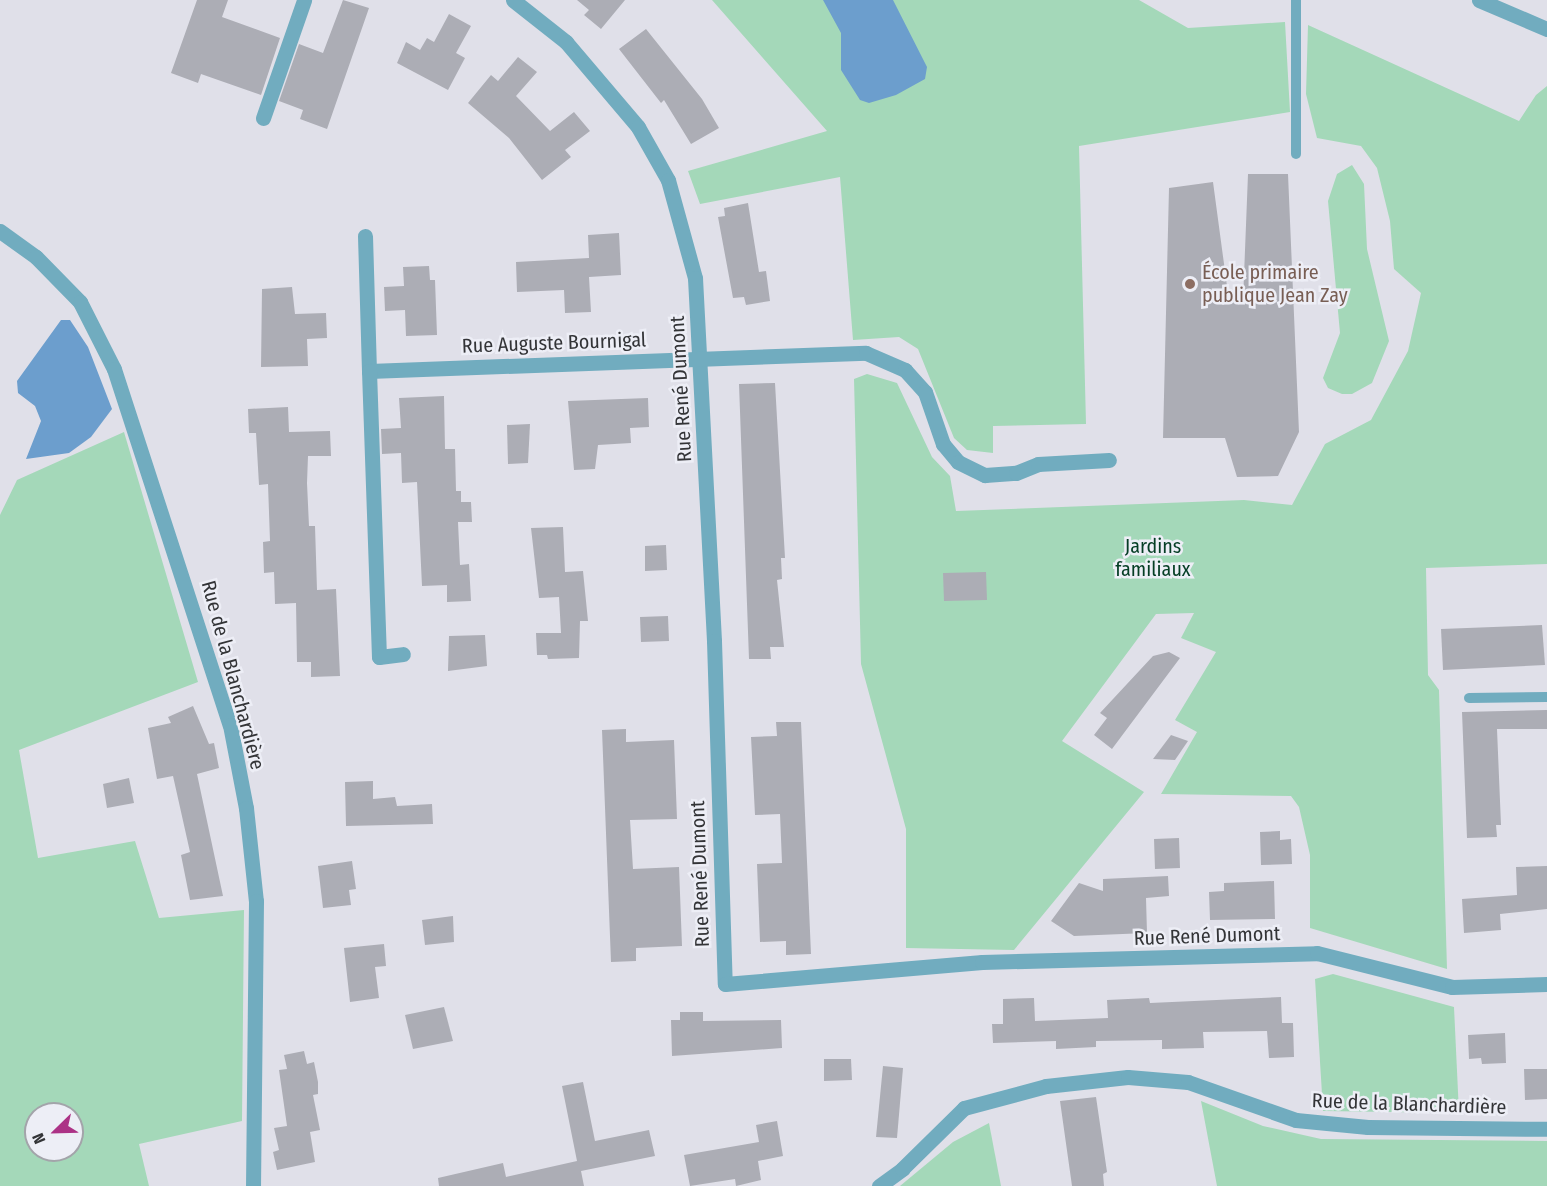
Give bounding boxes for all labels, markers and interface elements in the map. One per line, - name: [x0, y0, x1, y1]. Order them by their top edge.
- place label: École primaire publique Jean Zay: [1202, 260, 1348, 307]
- marker: École primaire publique Jean Zay: [1183, 277, 1197, 291]
- street label: Rue René Dumont: [665, 315, 697, 463]
- street label: Rue Auguste Bournigal: [461, 328, 647, 358]
- park label: Jardins familiaux: [1115, 535, 1191, 582]
- street label: Rue de la Blanchardière: [196, 578, 270, 772]
- street label: Rue René Dumont: [685, 800, 715, 948]
- street label: Rue René Dumont: [1133, 921, 1281, 951]
- street label: Rue de la Blanchardière: [1311, 1089, 1507, 1119]
- north arrow: [24, 1102, 84, 1162]
- text: N: [28, 1130, 49, 1147]

